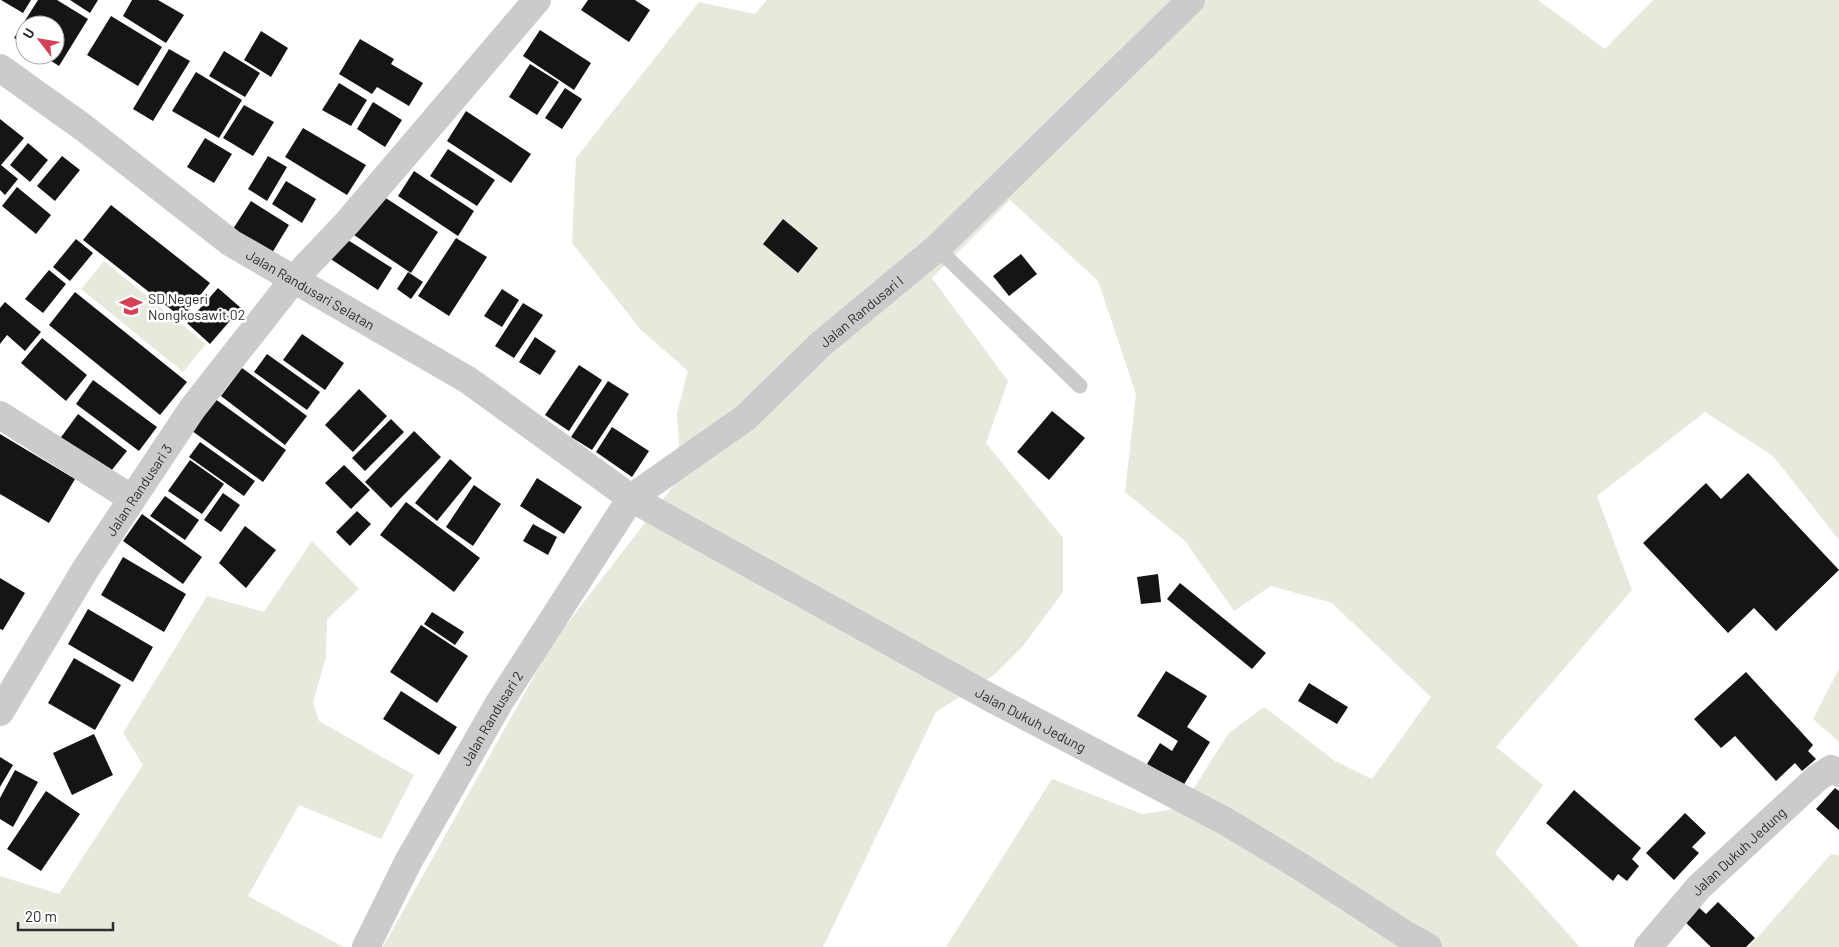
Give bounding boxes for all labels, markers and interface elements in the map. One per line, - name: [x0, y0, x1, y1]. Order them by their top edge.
- north arrow: [15, 15, 65, 65]
- text: U: [19, 25, 38, 41]
- street label: Jalan Randusari Selatan: [244, 245, 378, 333]
- street label: Jalan Randusari I: [816, 271, 906, 350]
- place label: SD Negeri Nongkosawit 02: [148, 290, 245, 323]
- school or university icon: SD Negeri Nongkosawit 02: [118, 293, 144, 319]
- street label: Jalan Randusari 3: [102, 440, 175, 539]
- street label: Jalan Randusari 2: [457, 668, 526, 769]
- street label: Jalan Dukuh Jedung: [973, 683, 1089, 755]
- street label: Jalan Dukuh Jedung: [1687, 803, 1789, 899]
- scale bar: [18, 900, 112, 932]
- text: 20 m: [25, 907, 57, 925]

